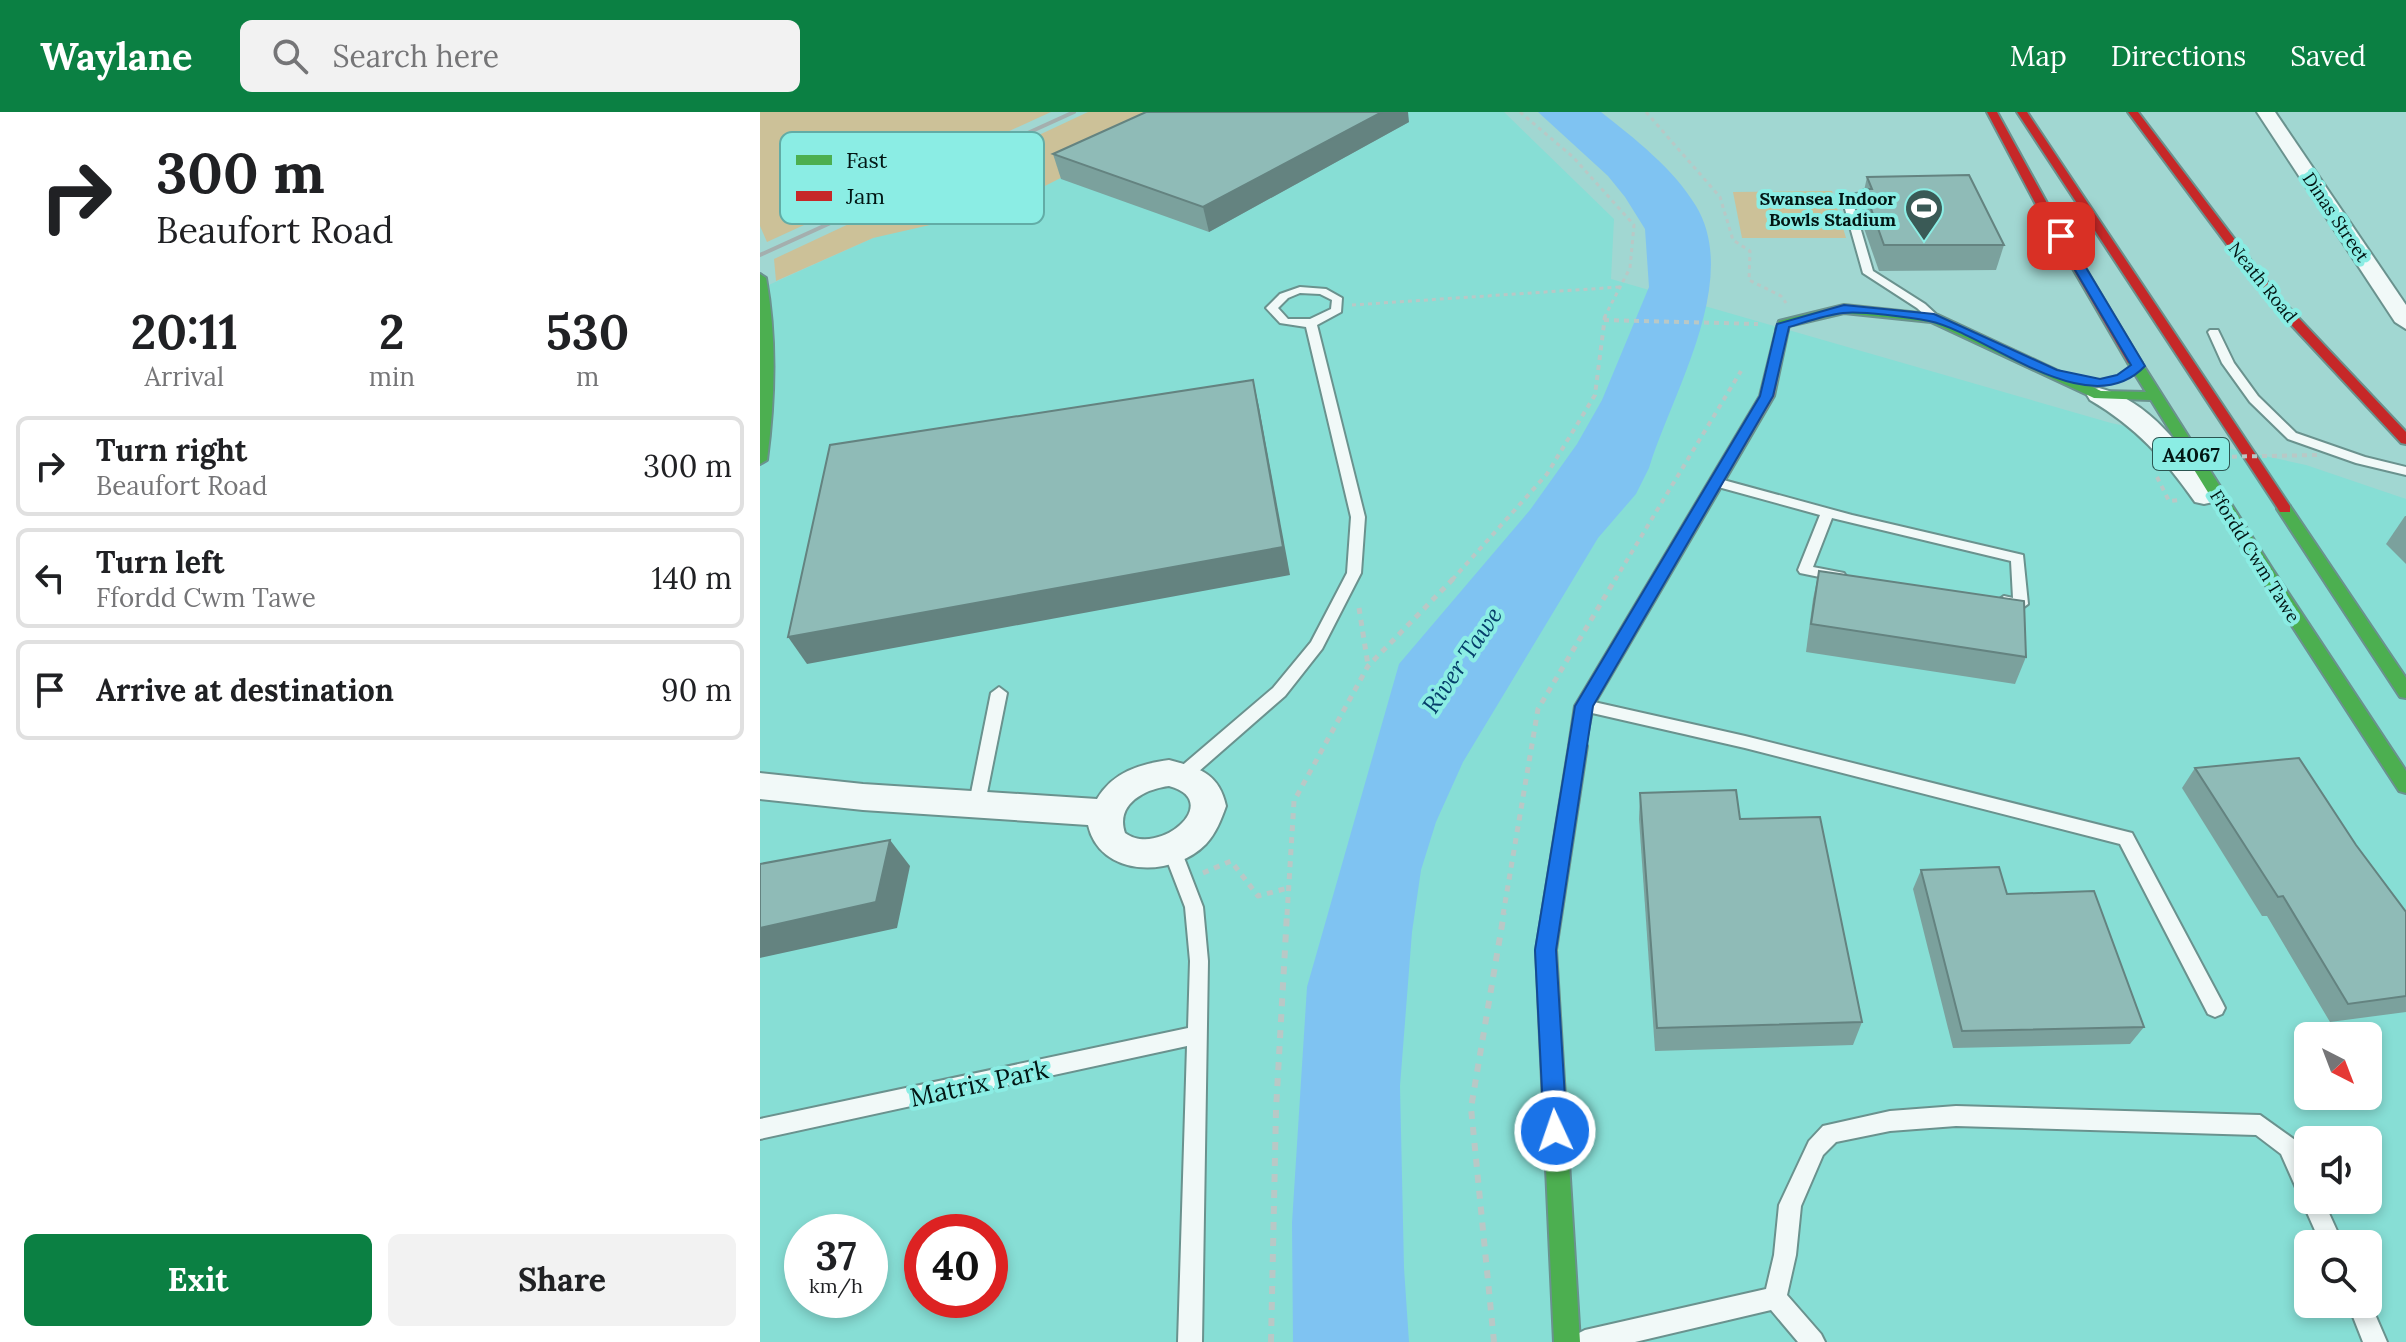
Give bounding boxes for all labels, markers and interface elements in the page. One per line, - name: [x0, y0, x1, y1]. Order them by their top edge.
- search box: [240, 20, 800, 92]
- text: Waylane: [40, 32, 192, 80]
- icon: search: [268, 34, 312, 78]
- text: Search here: [332, 37, 499, 75]
- text: Map: [2010, 38, 2067, 74]
- text: Directions: [2111, 38, 2246, 74]
- text: Saved: [2290, 38, 2366, 74]
- legend: [780, 132, 1044, 224]
- text: 300 m: [156, 137, 325, 208]
- icon: right: [24, 144, 128, 248]
- text: Fast: [846, 146, 888, 174]
- street label: Dinas Street: [2298, 168, 2374, 266]
- text: Jam: [845, 182, 885, 210]
- place label: Swansea Indoor Bowls Stadium: [1759, 187, 1896, 231]
- sports icon: Swansea Indoor Bowls Stadium: [1903, 187, 1945, 242]
- pin: [2027, 202, 2095, 270]
- text: Beaufort Road: [156, 207, 394, 253]
- icon: arrive: [2039, 214, 2083, 258]
- street label: Neath Road: [2224, 237, 2302, 327]
- text: 20:11: [131, 301, 238, 362]
- text: 2: [379, 301, 405, 362]
- text: 530: [546, 301, 629, 362]
- text: Arrival: [145, 360, 224, 393]
- text: min: [369, 360, 415, 393]
- text: m: [576, 360, 599, 393]
- text: Turn right: [96, 431, 247, 469]
- road number: A4067: [2153, 438, 2229, 470]
- icon: right: [28, 444, 72, 488]
- text: 300 m: [643, 447, 732, 485]
- text: Beaufort Road: [96, 469, 268, 502]
- street label: Ffordd Cwm Tawe: [2205, 485, 2305, 627]
- text: Turn left: [96, 543, 224, 581]
- icon: left: [28, 556, 72, 600]
- text: 140 m: [651, 559, 732, 597]
- text: Ffordd Cwm Tawe: [96, 581, 316, 614]
- water label: River Tawe: [1415, 601, 1509, 719]
- icon: arrive: [28, 668, 72, 712]
- text: Arrive at destination: [96, 671, 394, 709]
- text: 90 m: [661, 671, 732, 709]
- north arrow: [2294, 1022, 2382, 1110]
- map controls: [2294, 1022, 2382, 1318]
- street label: Matrix Park: [907, 1052, 1051, 1114]
- position arrow: [1513, 1089, 1597, 1173]
- button: sound: [2294, 1126, 2382, 1214]
- speed limit sign: 40: [904, 1214, 1008, 1318]
- text: 37: [815, 1230, 857, 1281]
- button: search: [2294, 1230, 2382, 1318]
- button: Exit: [24, 1234, 372, 1326]
- button: Share: [388, 1234, 736, 1326]
- text: km/h: [809, 1273, 863, 1298]

